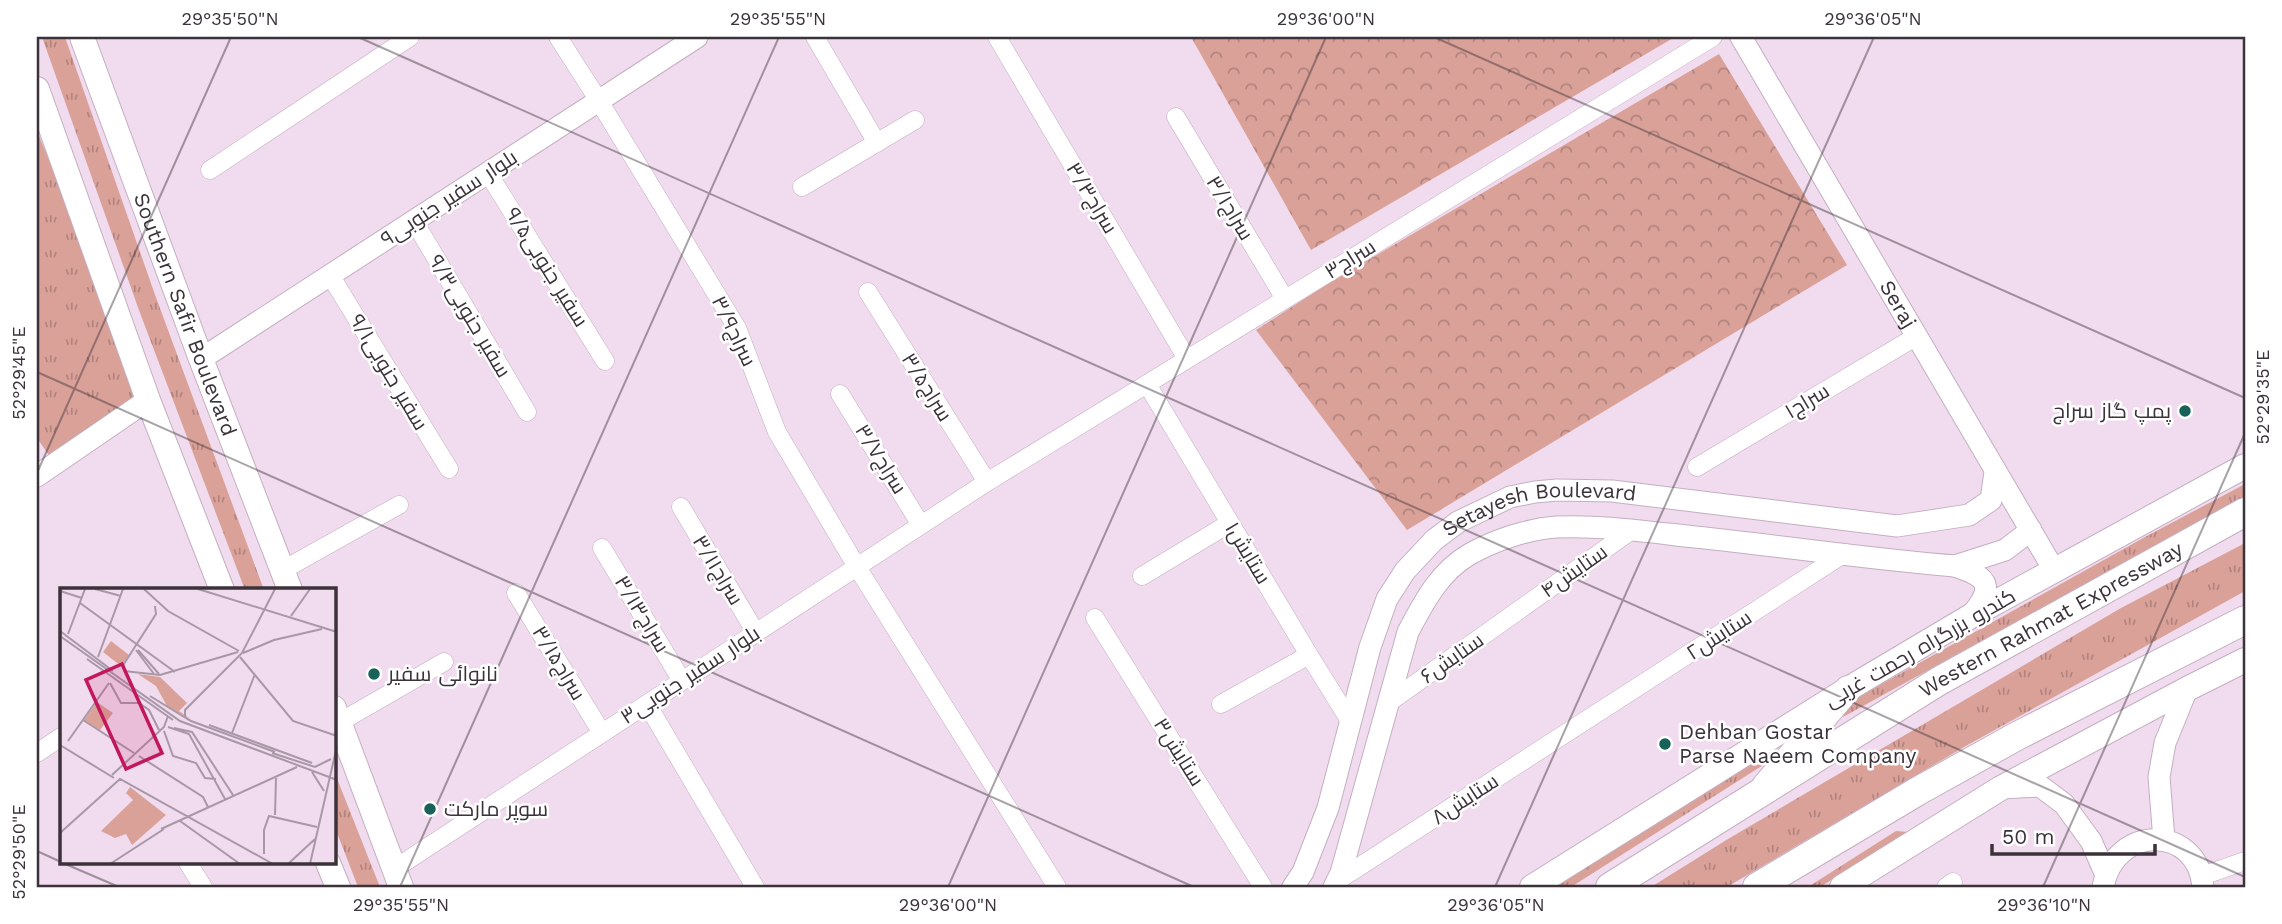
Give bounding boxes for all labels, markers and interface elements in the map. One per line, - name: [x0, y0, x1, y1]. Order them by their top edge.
- text: 29°35'50"N: [181, 8, 279, 29]
- text: 29°35'55"N: [730, 8, 826, 29]
- text: 29°36'00"N: [1277, 8, 1375, 29]
- text: 29°36'05"N: [1824, 8, 1922, 29]
- street label: بلوار سفیر جنوبی۹: [376, 144, 522, 252]
- street label: سراج۳/۳: [1060, 158, 1123, 239]
- street label: سراج۳/۱: [1200, 171, 1259, 246]
- street label: Southern Safir Boulevard: [129, 189, 242, 439]
- street label: سفیر جنوبی۹/۵: [500, 202, 594, 332]
- street label: سراج۳: [1320, 233, 1381, 286]
- street label: سفیر جنوبی۹/۳: [423, 250, 517, 382]
- street label: Seraj: [1875, 276, 1922, 333]
- street label: سراج۳/۹: [705, 291, 762, 371]
- street label: سفیر جنوبی۹/۱: [344, 309, 434, 435]
- text: 52°29'45"E: [8, 326, 29, 420]
- street label: سراج۳/۵: [895, 348, 958, 427]
- text: 52°29'35"E: [2252, 350, 2273, 444]
- street label: سراج۱: [1780, 378, 1835, 425]
- place label: پمپ گاز سراج: [2053, 398, 2171, 425]
- marker: پمپ گاز سراج: [2177, 403, 2193, 419]
- street label: سراج۳/۷: [849, 419, 913, 499]
- street label: Setayesh Boulevard: [1437, 477, 1638, 541]
- street label: ستایش۱: [1219, 517, 1277, 589]
- street label: سراج۳/۱۱: [686, 530, 749, 610]
- street label: Western Rahmat Expressway: [1914, 536, 2187, 702]
- street label: ستایش۴: [1536, 539, 1612, 603]
- street label: سراج۳/۱۳: [608, 571, 675, 658]
- street label: کندرو بزرگراه رحمت غربی: [1820, 583, 2020, 713]
- inset map: [60, 588, 336, 864]
- street label: ستایش۲: [1681, 604, 1757, 666]
- street label: بلوار سفیر جنوبی۳: [615, 620, 765, 730]
- street label: سراج۳/۱۵: [526, 621, 591, 706]
- street label: ستایش۶: [1415, 627, 1489, 689]
- place label: نانوائی سفیر: [387, 661, 498, 687]
- marker: نانوائی سفیر: [366, 666, 382, 682]
- street label: ستایش۳: [1148, 713, 1210, 791]
- place label: Dehban Gostar Parse Naeem Company: [1679, 719, 1917, 768]
- marker: Dehban Gostar Parse Naeem Company: [1657, 736, 1673, 752]
- street label: ستایش۸: [1427, 768, 1503, 830]
- place label: سوپر مارکت: [444, 796, 548, 823]
- marker: سوپر مارکت: [422, 801, 438, 817]
- text: 52°29'50"E: [8, 804, 29, 900]
- scale bar: [1992, 812, 2154, 856]
- text: 50 m: [2002, 824, 2054, 849]
- text: 29°35'55"N: [353, 894, 449, 915]
- text: 29°36'00"N: [899, 894, 997, 915]
- text: 29°36'05"N: [1447, 894, 1545, 915]
- text: 29°36'10"N: [1997, 894, 2091, 915]

